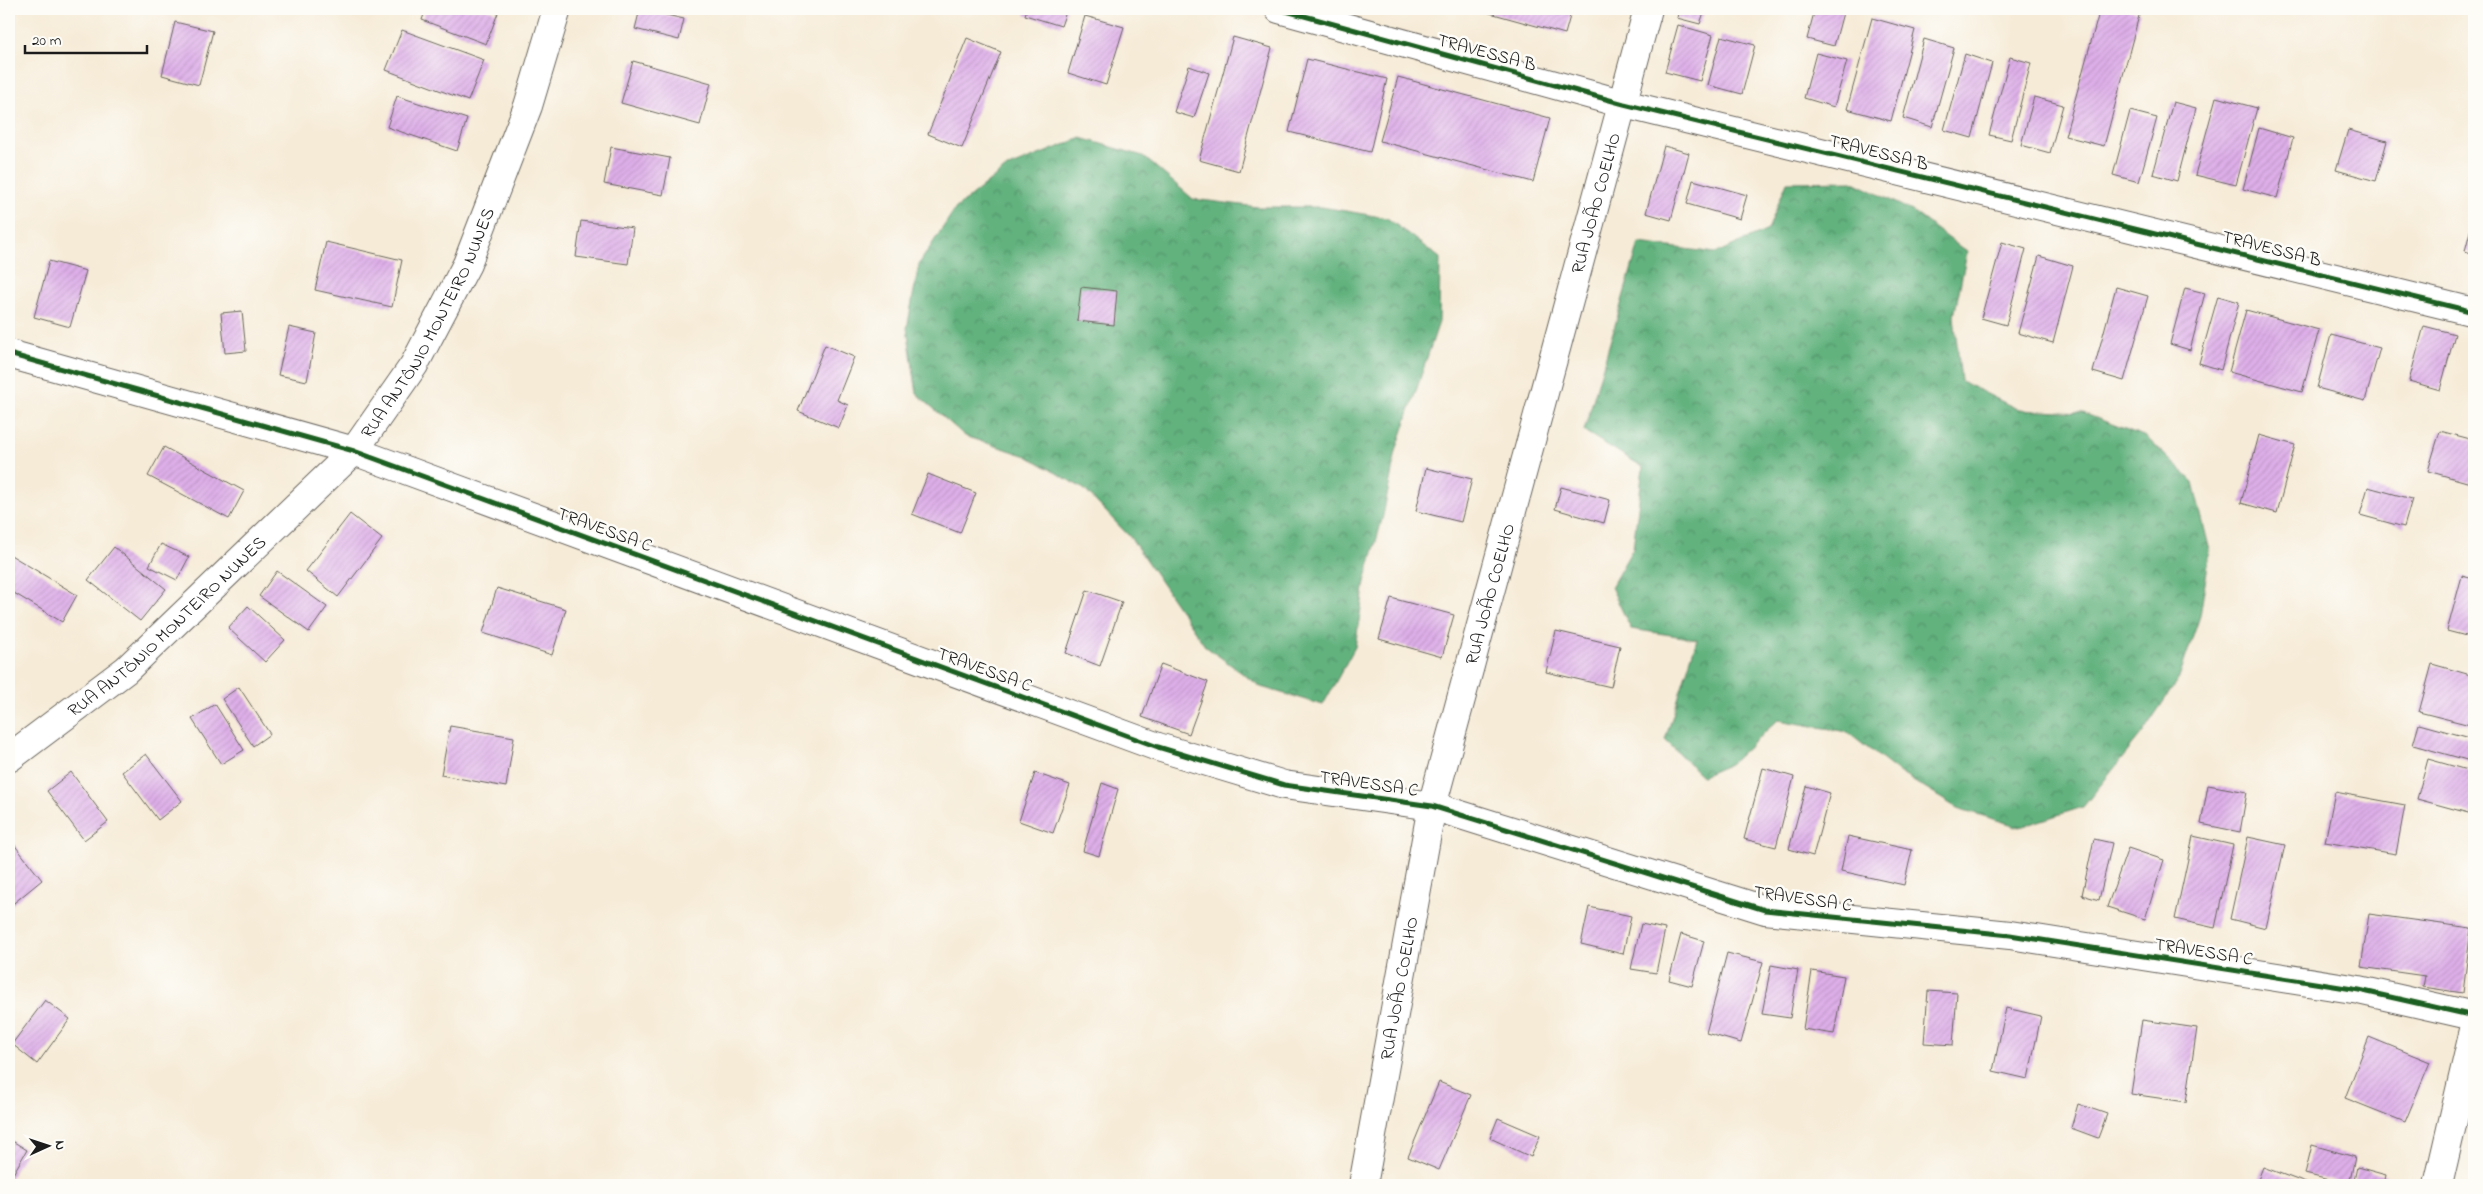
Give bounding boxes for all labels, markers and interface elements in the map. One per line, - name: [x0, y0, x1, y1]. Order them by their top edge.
- scale bar: [25, 22, 148, 54]
- street label: TRAVESSA B: [1434, 28, 1539, 80]
- text: 20 m: [32, 30, 62, 52]
- street label: TRAVESSA B: [1826, 129, 1931, 179]
- street label: RUA JOÃO COELHO: [1566, 130, 1629, 277]
- street label: RUA ANTÔNIO MONTEIRO NUNES: [356, 204, 502, 445]
- street label: TRAVESSA B: [2219, 225, 2324, 275]
- street label: TRAVESSA C: [553, 502, 656, 560]
- street label: RUA JOÃO COELHO: [1460, 521, 1523, 668]
- street label: RUA ANTÔNIO MONTEIRO NUNES: [63, 531, 273, 724]
- street label: TRAVESSA C: [933, 642, 1036, 700]
- street label: TRAVESSA C: [1318, 765, 1420, 805]
- street label: TRAVESSA C: [1752, 880, 1854, 920]
- street label: RUA JOÃO COELHO: [1375, 915, 1427, 1062]
- street label: TRAVESSA C: [2153, 932, 2255, 974]
- north arrow: [22, 1122, 72, 1172]
- text: N: [49, 1140, 70, 1151]

